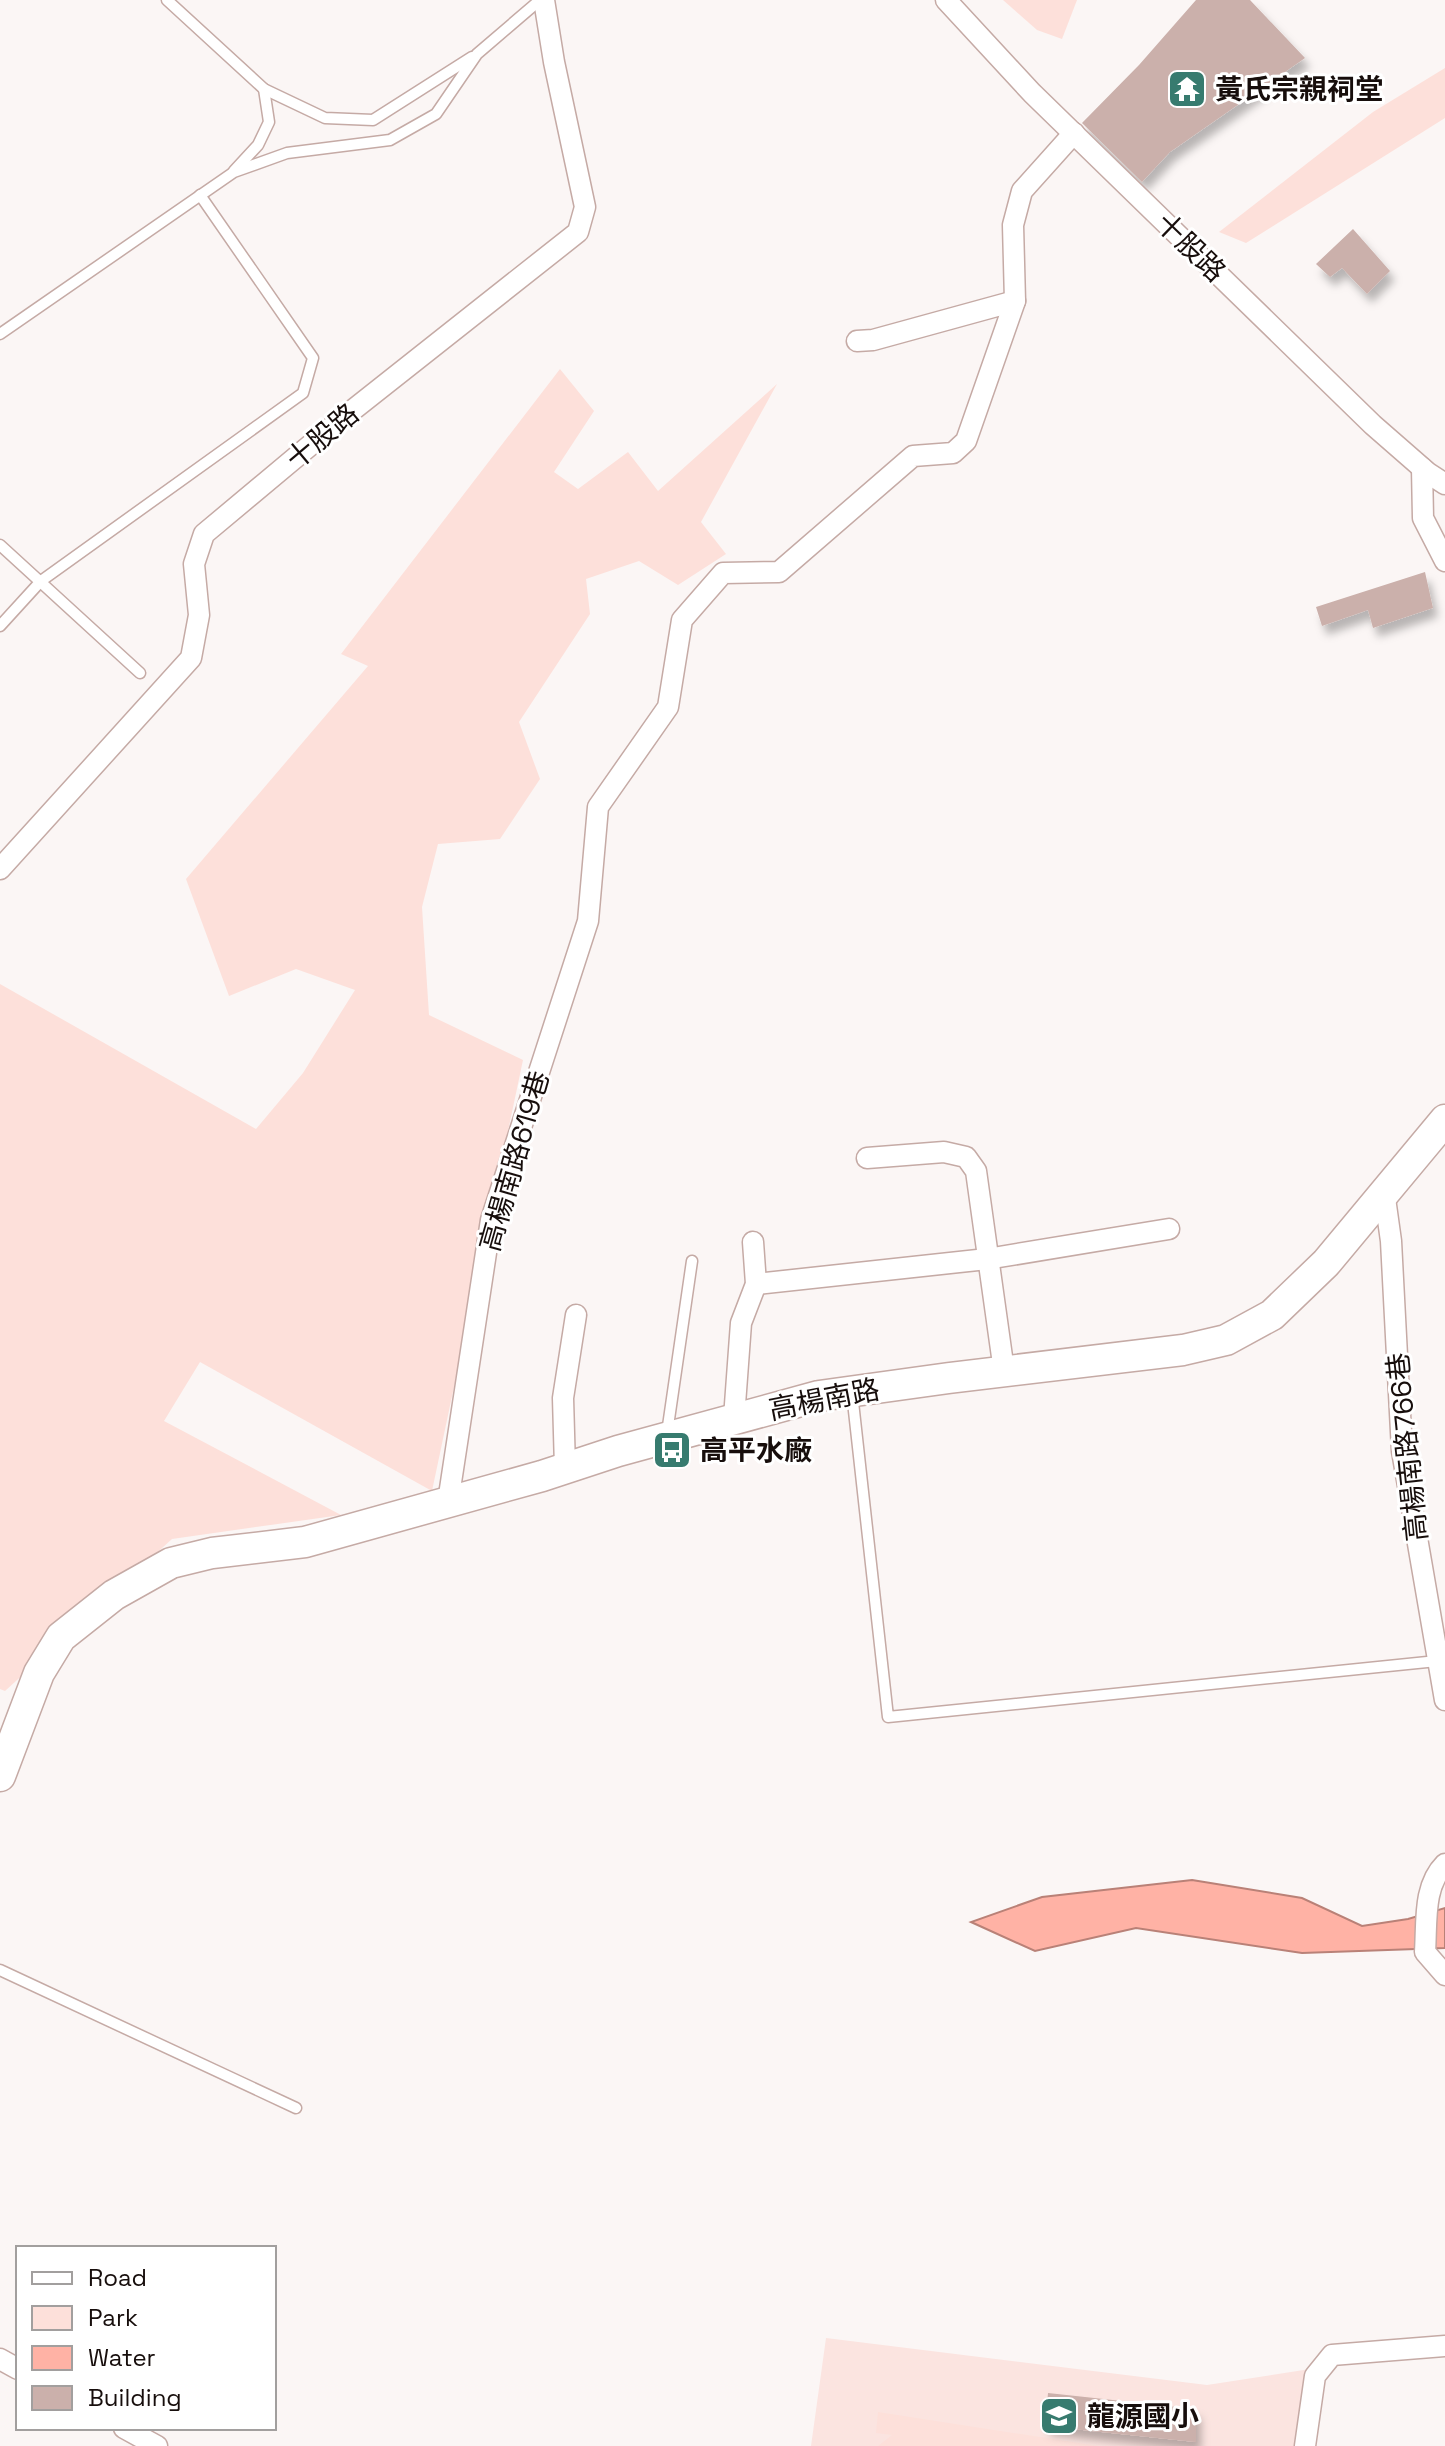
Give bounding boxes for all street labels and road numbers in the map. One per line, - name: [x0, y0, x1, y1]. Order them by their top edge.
- street label: 十股路: [1148, 205, 1234, 289]
- street label: 十股路: [278, 395, 366, 477]
- street label: 高楊南路619巷: [471, 1067, 557, 1255]
- street label: 高楊南路766巷: [1379, 1351, 1435, 1543]
- street label: 高楊南路: [766, 1371, 882, 1427]

